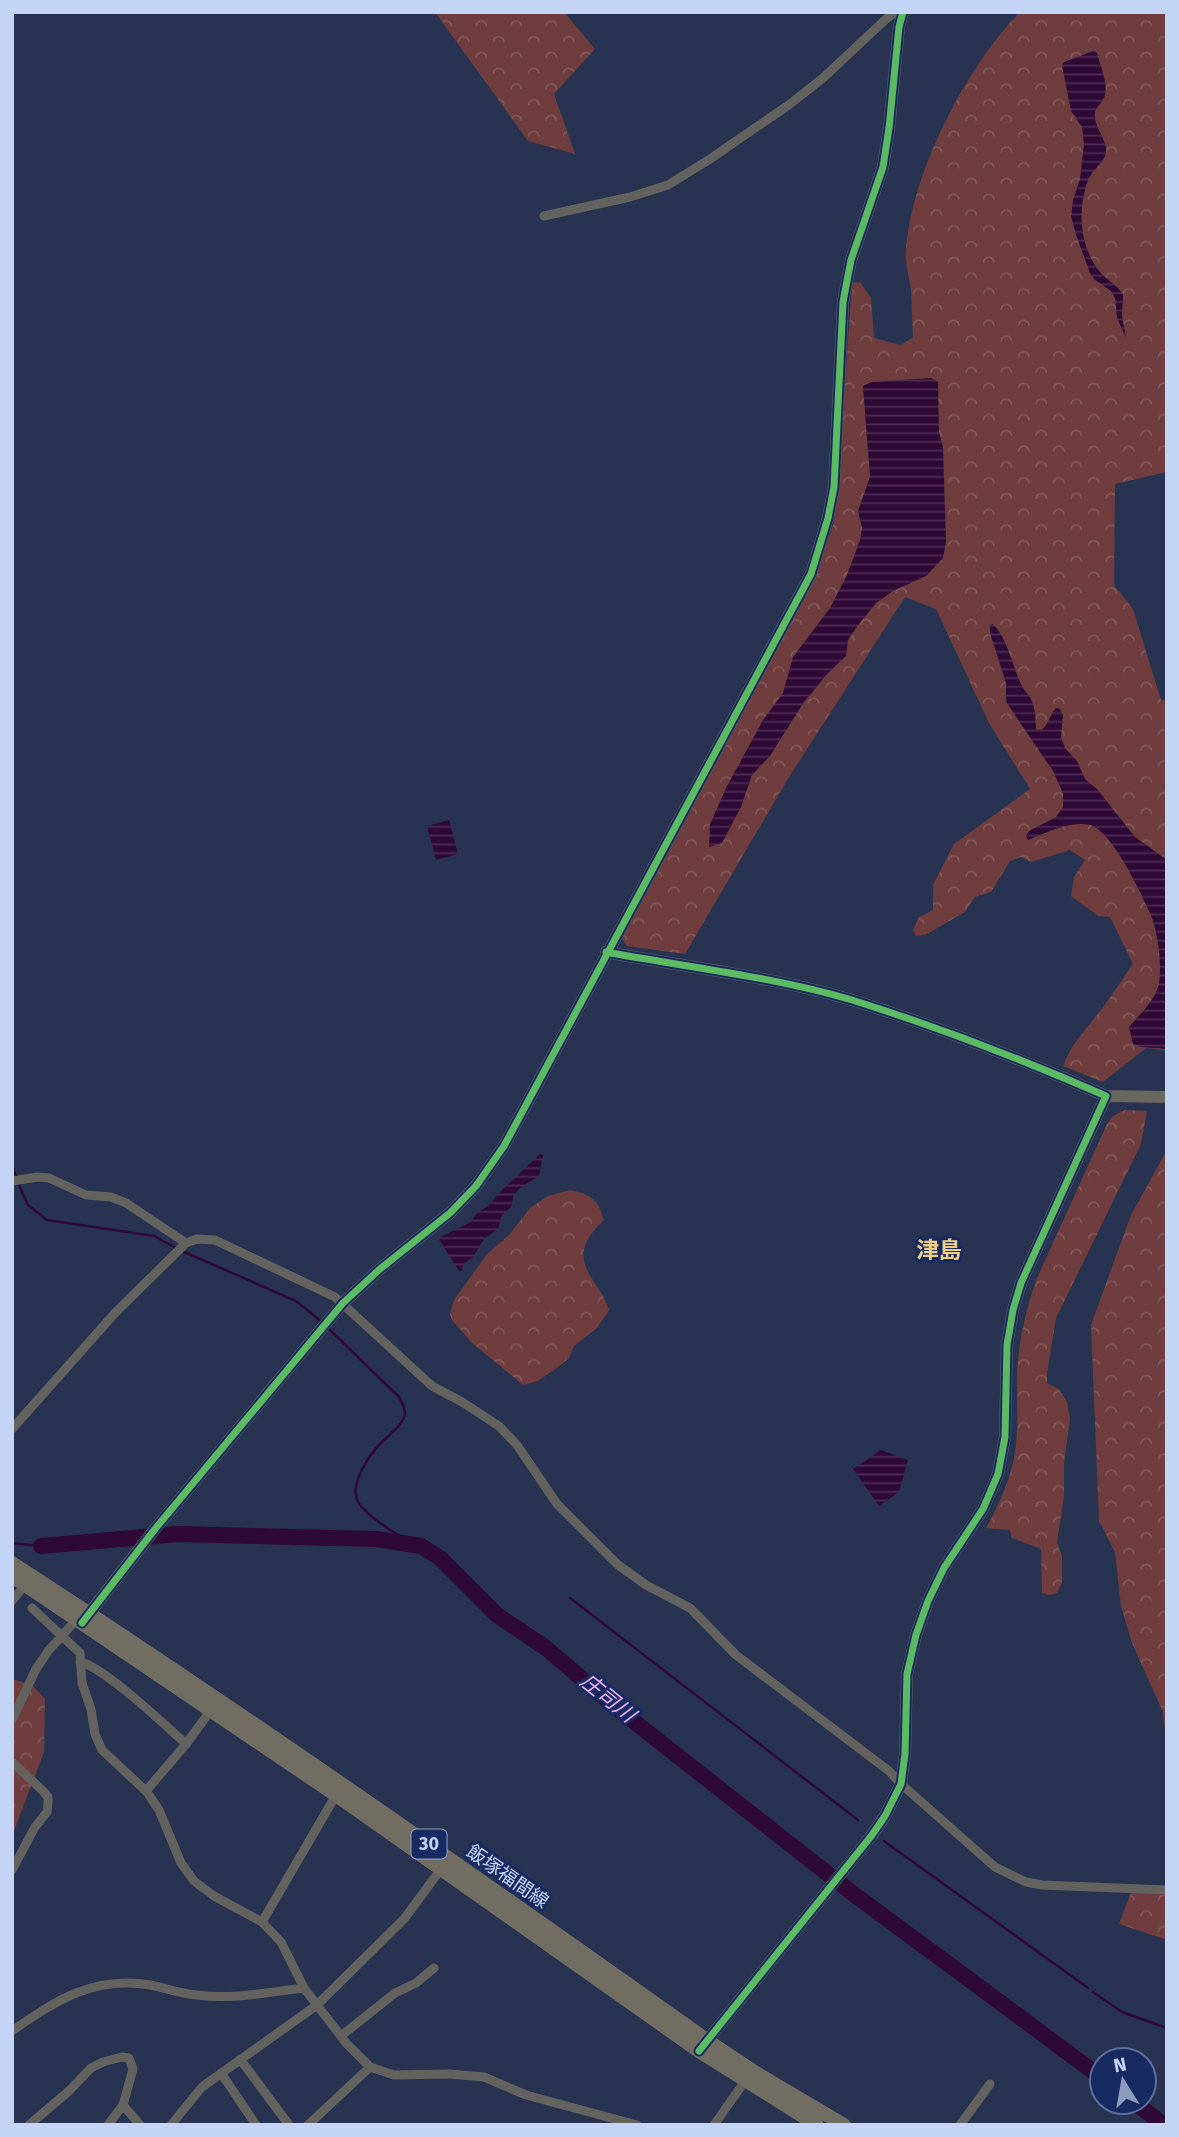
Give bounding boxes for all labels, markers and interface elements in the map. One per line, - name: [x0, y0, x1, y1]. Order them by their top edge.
- district label: 津島: [916, 1236, 962, 1264]
- water label: 庄司川: [575, 1668, 642, 1729]
- road number: 30: [412, 1830, 446, 1858]
- street label: 飯塚福間線: [462, 1840, 553, 1913]
- north arrow: [1088, 2046, 1158, 2116]
- text: N: [1111, 2052, 1128, 2077]

